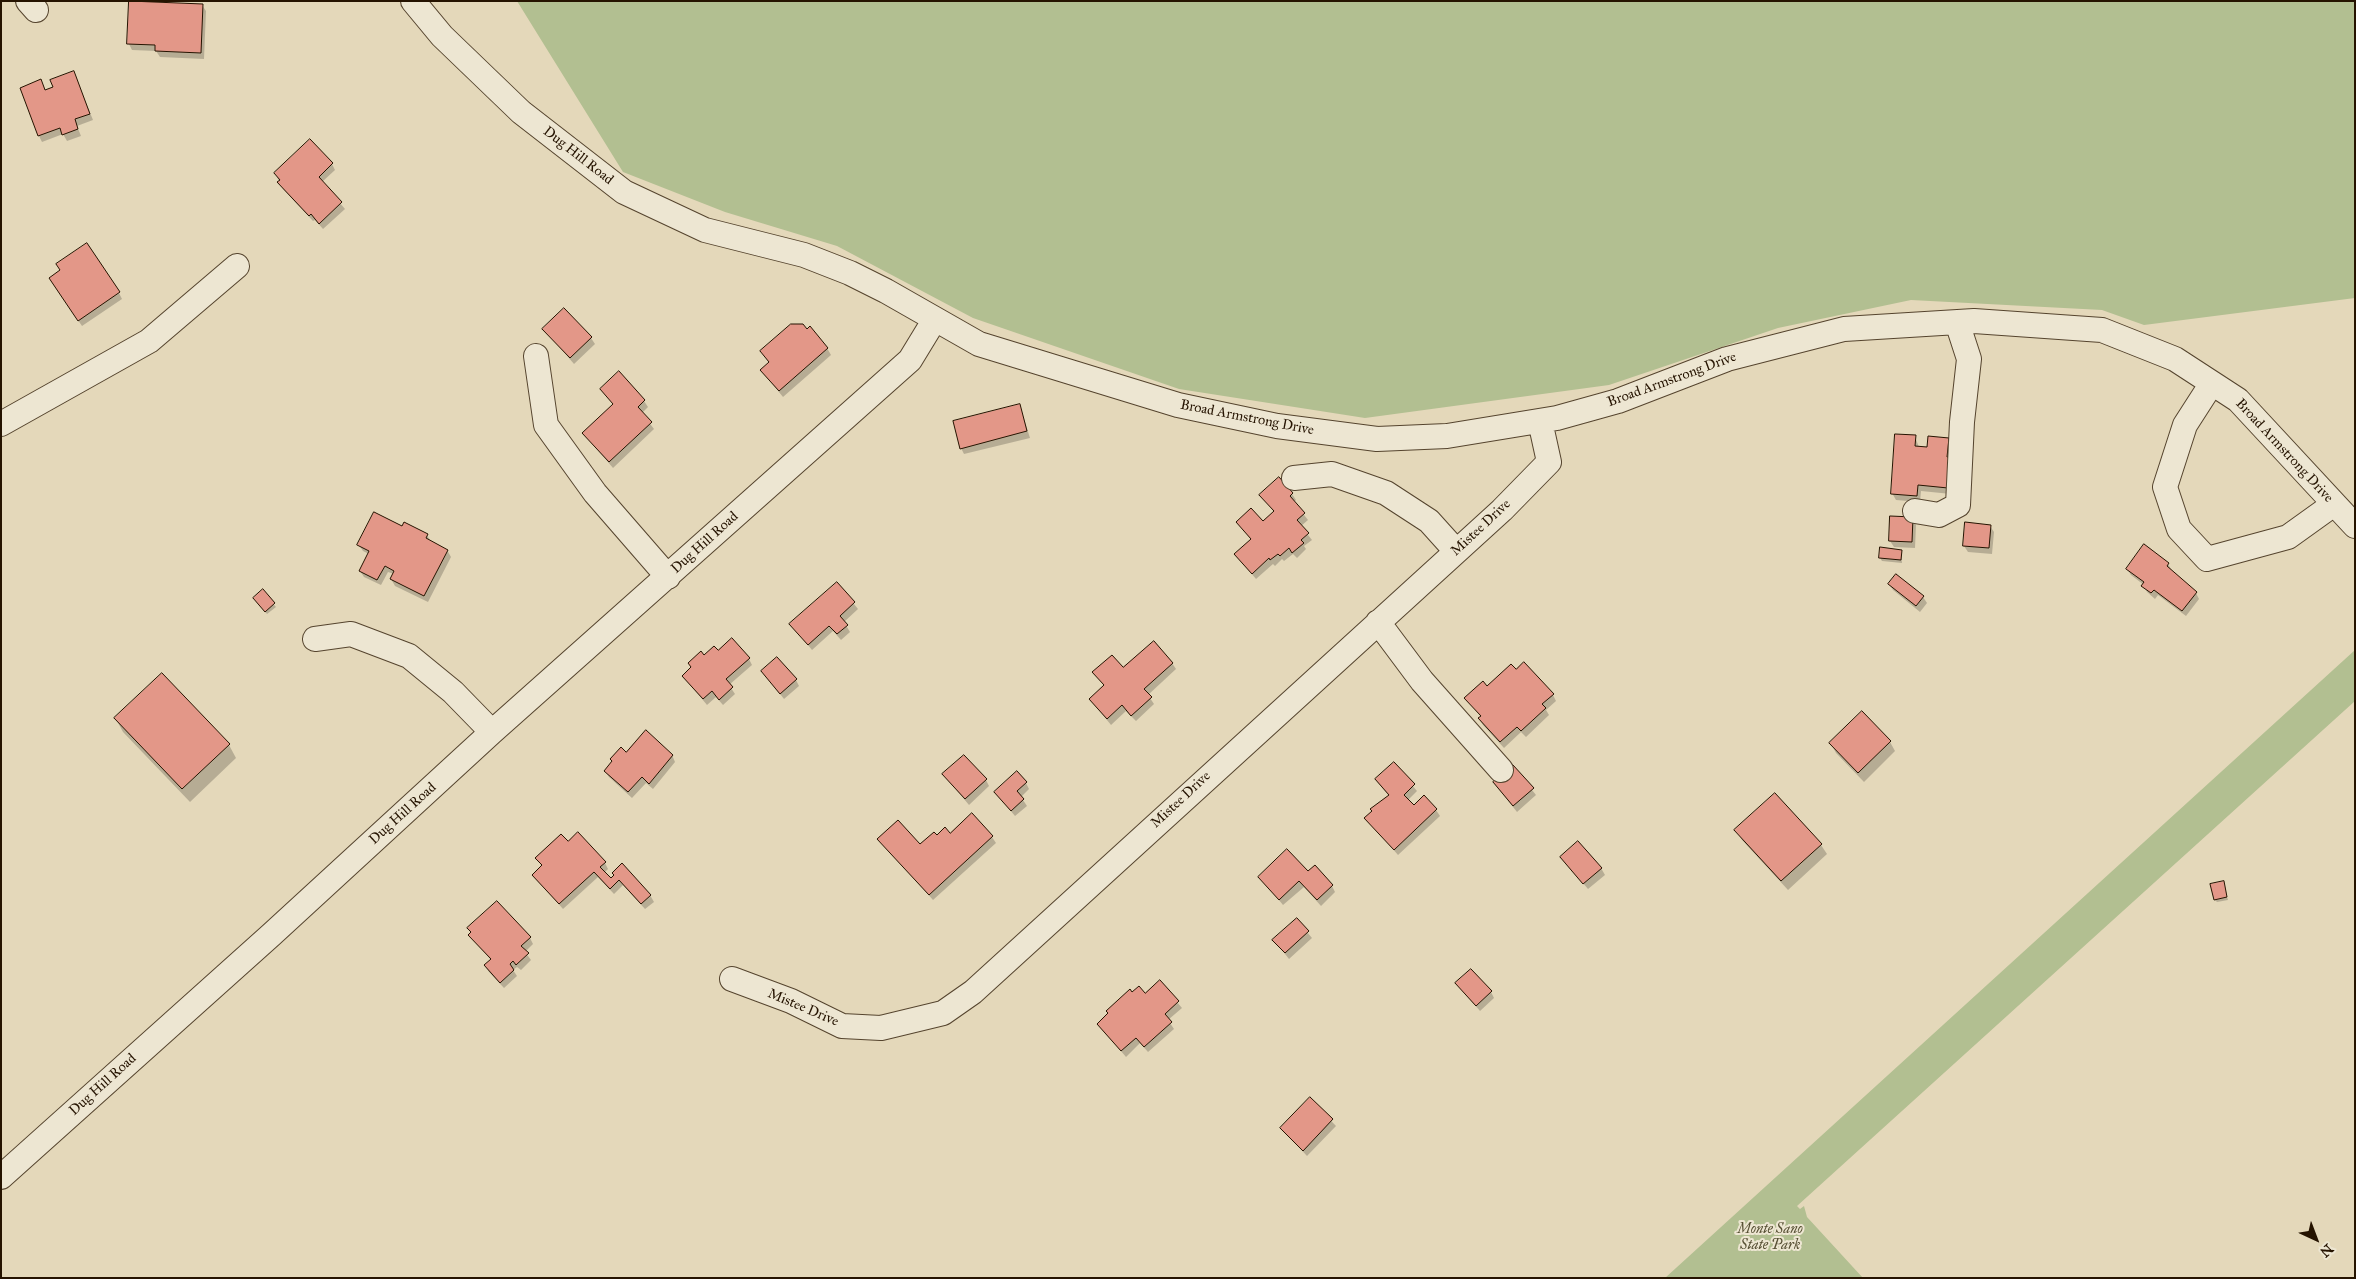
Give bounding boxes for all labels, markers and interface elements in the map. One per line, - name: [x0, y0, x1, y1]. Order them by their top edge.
- street label: Dug Hill Road: [540, 123, 616, 189]
- street label: Broad Armstrong Drive: [1605, 349, 1739, 411]
- street label: Broad Armstrong Drive: [2232, 396, 2336, 506]
- street label: Broad Armstrong Drive: [1179, 397, 1315, 439]
- street label: Mistee Drive: [1448, 496, 1514, 560]
- street label: Dug Hill Road: [668, 509, 742, 577]
- street label: Mistee Drive: [1148, 768, 1214, 832]
- street label: Dug Hill Road: [366, 780, 440, 848]
- street label: Mistee Drive: [765, 986, 841, 1030]
- street label: Dug Hill Road: [66, 1051, 140, 1119]
- north arrow: [2291, 1214, 2341, 1264]
- park label: Monte Sano State Park: [1737, 1222, 1803, 1254]
- text: N: [2316, 1240, 2337, 1261]

